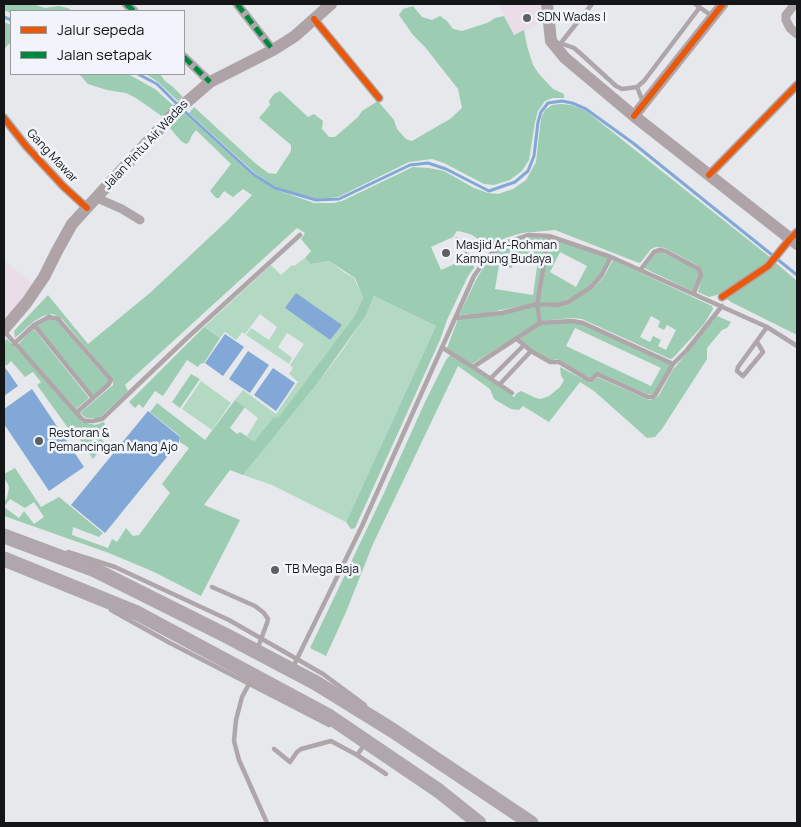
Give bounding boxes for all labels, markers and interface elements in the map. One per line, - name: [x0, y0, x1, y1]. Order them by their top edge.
- legend: [10, 10, 185, 75]
- place label: SDN Wadas I: [537, 11, 606, 25]
- marker: SDN Wadas I: [521, 12, 533, 24]
- text: Jalur sepeda: [57, 19, 144, 40]
- text: Jalan setapak: [57, 44, 152, 65]
- street label: Jalan Pintu Air Wadas: [101, 97, 191, 193]
- street label: Gang Mawar: [24, 126, 80, 186]
- place label: Masjid Ar-Rohman Kampung Budaya: [456, 239, 557, 267]
- marker: Masjid Ar-Rohman Kampung Budaya: [440, 247, 452, 259]
- place label: Restoran & Pemancingan Mang Ajo: [49, 427, 178, 455]
- marker: Restoran & Pemancingan Mang Ajo: [33, 435, 45, 447]
- place label: TB Mega Baja: [285, 563, 359, 577]
- marker: TB Mega Baja: [269, 564, 281, 576]

